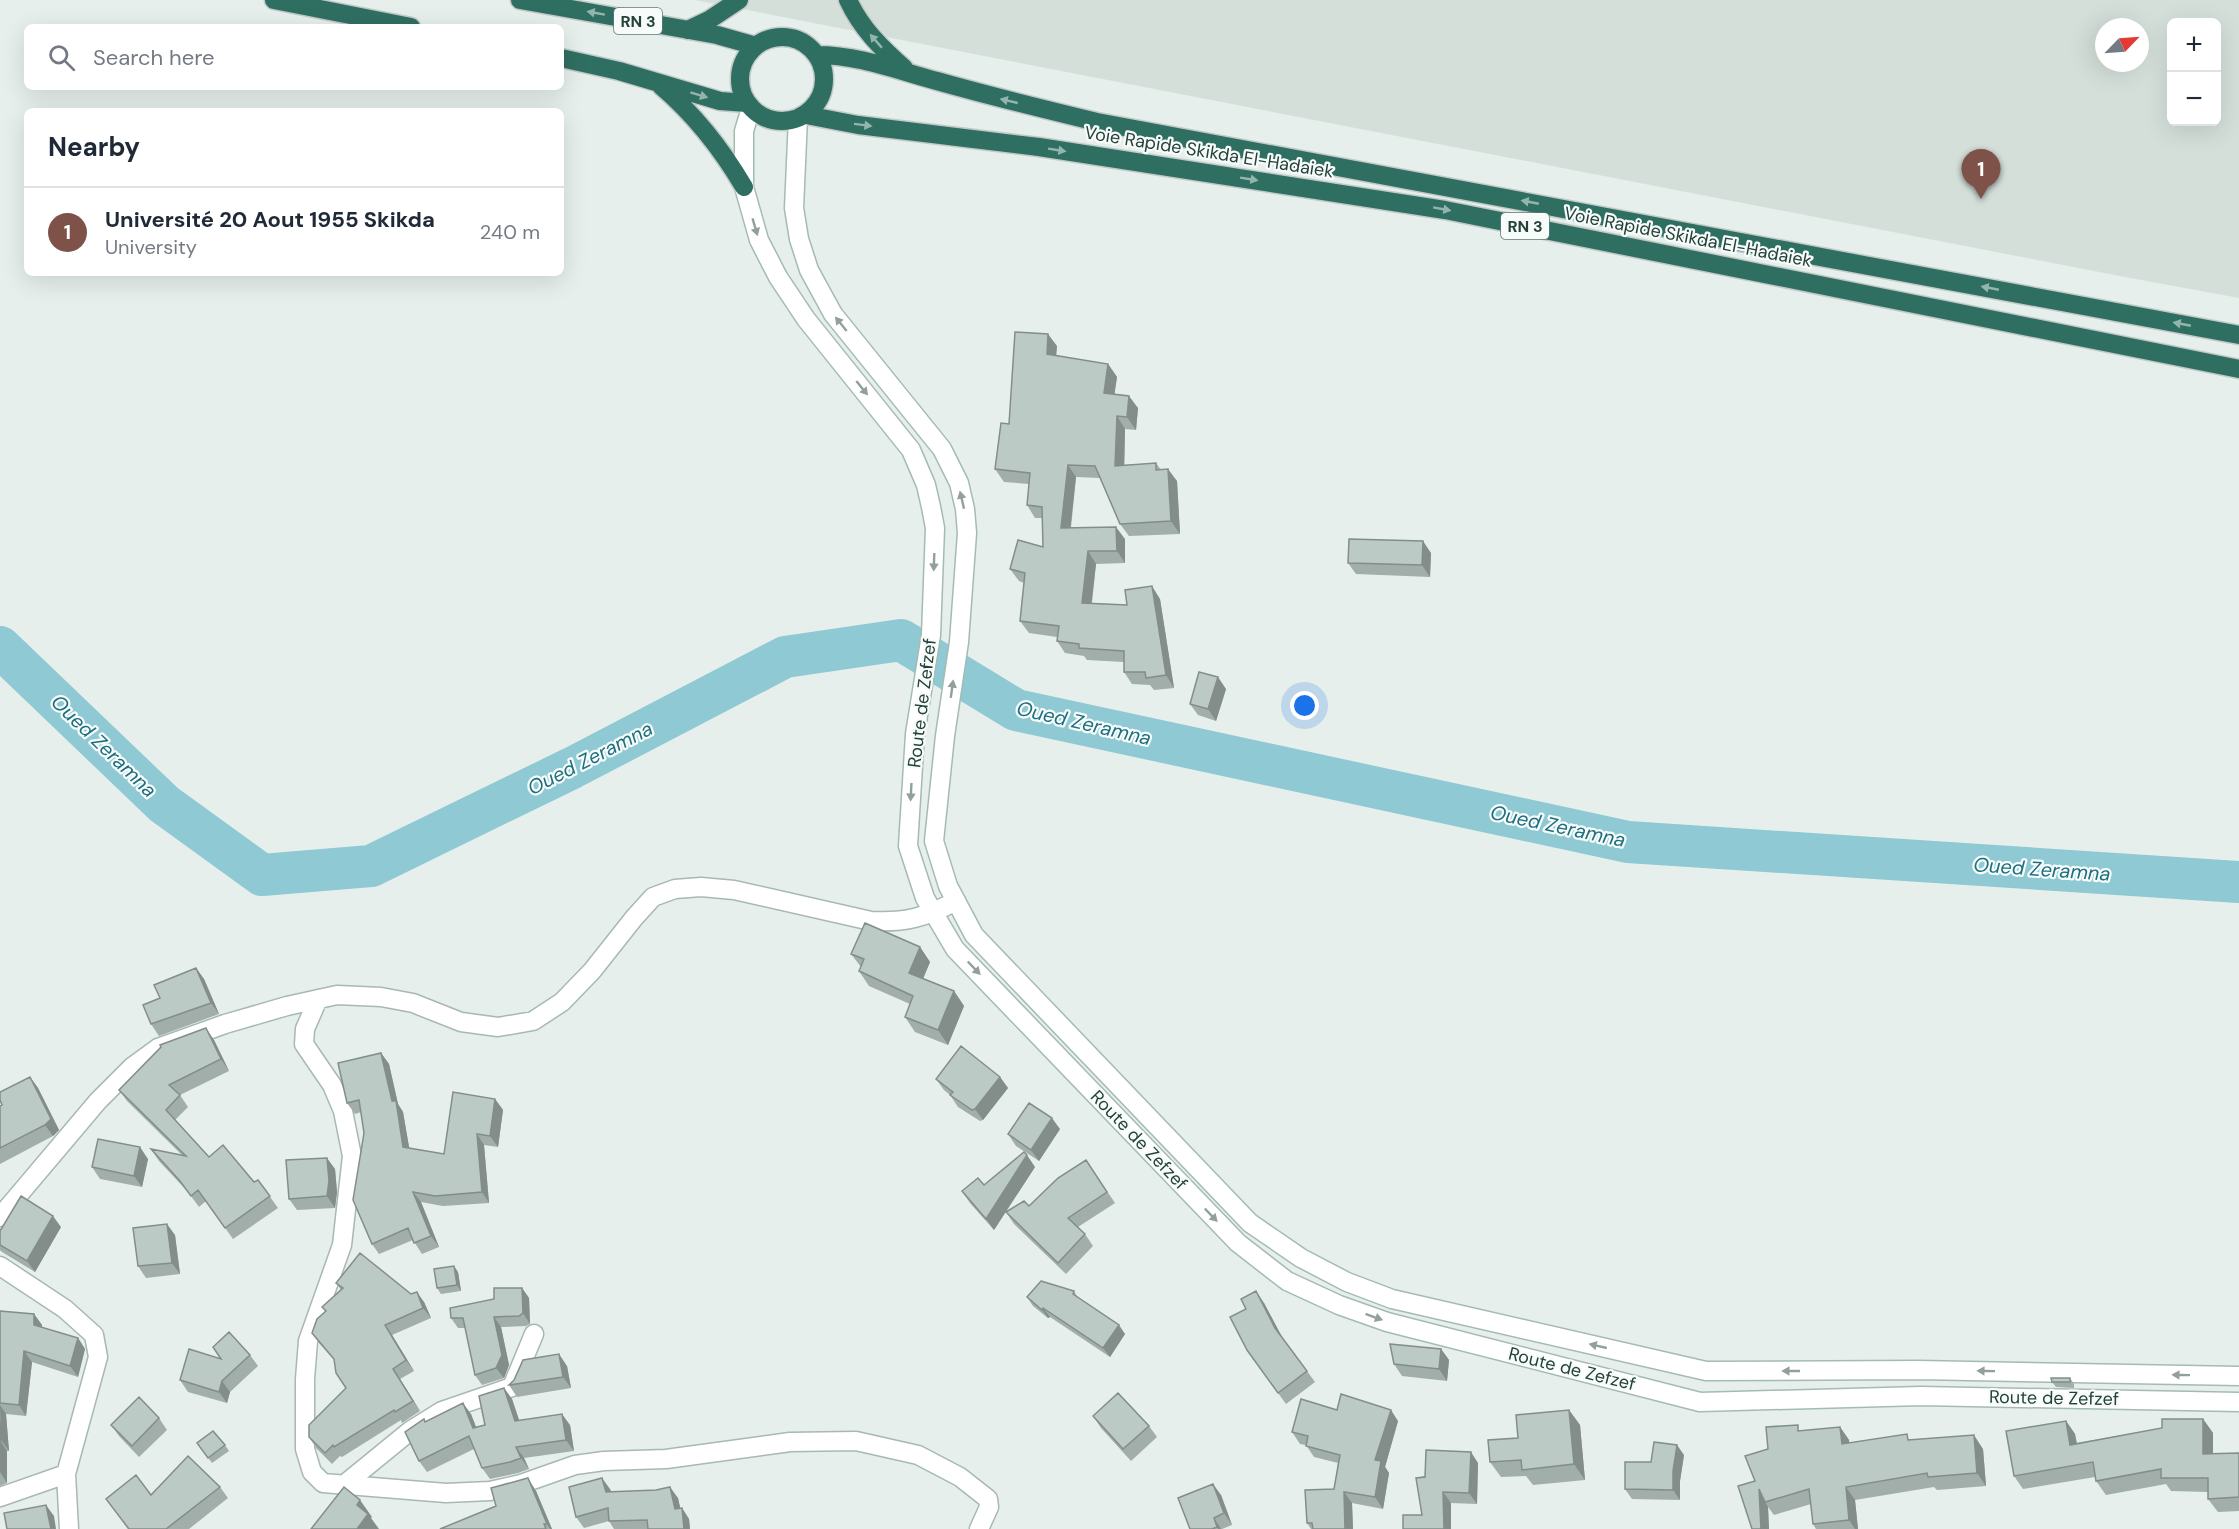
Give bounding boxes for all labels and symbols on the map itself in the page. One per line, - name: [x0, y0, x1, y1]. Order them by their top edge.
- road number: RN 3: [614, 8, 662, 34]
- one-way arrow: [586, 9, 605, 18]
- north arrow: [2095, 18, 2149, 72]
- one-way arrow: [869, 33, 882, 49]
- one-way arrow: [690, 90, 708, 100]
- one-way arrow: [1000, 95, 1018, 105]
- street label: Voie Rapide Skikda El-Hadaiek: [1083, 120, 1335, 184]
- one-way arrow: [854, 121, 873, 130]
- one-way arrow: [1047, 145, 1066, 154]
- pin: 1: [1962, 150, 2000, 199]
- one-way arrow: [1240, 175, 1259, 184]
- one-way arrow: [1520, 197, 1539, 206]
- street label: Voie Rapide Skikda El-Hadaiek: [1562, 201, 1814, 273]
- one-way arrow: [1433, 205, 1452, 214]
- road number: RN 3: [1501, 213, 1549, 239]
- one-way arrow: [751, 218, 760, 236]
- one-way arrow: [1980, 283, 1999, 292]
- one-way arrow: [835, 316, 848, 332]
- one-way arrow: [2172, 319, 2191, 328]
- one-way arrow: [855, 380, 868, 395]
- one-way arrow: [957, 490, 967, 509]
- one-way arrow: [929, 553, 938, 572]
- street label: Route de Zefzef: [902, 637, 942, 769]
- one-way arrow: [948, 679, 957, 698]
- water label: Oued Zeramna: [46, 689, 162, 803]
- your location: [1290, 691, 1319, 720]
- water label: Oued Zeramna: [1014, 695, 1154, 751]
- water label: Oued Zeramna: [523, 715, 657, 801]
- one-way arrow: [907, 783, 916, 802]
- water label: Oued Zeramna: [1488, 799, 1628, 853]
- water label: Oued Zeramna: [1973, 851, 2111, 887]
- one-way arrow: [967, 961, 981, 976]
- street label: Route de Zefzef: [1085, 1085, 1193, 1195]
- one-way arrow: [1204, 1208, 1218, 1223]
- one-way arrow: [1365, 1313, 1383, 1323]
- one-way arrow: [1589, 1341, 1608, 1351]
- street label: Route de Zefzef: [1506, 1342, 1638, 1396]
- one-way arrow: [1781, 1366, 1800, 1376]
- one-way arrow: [1976, 1367, 1995, 1376]
- one-way arrow: [2171, 1371, 2190, 1380]
- street label: Route de Zefzef: [1989, 1385, 2119, 1411]

